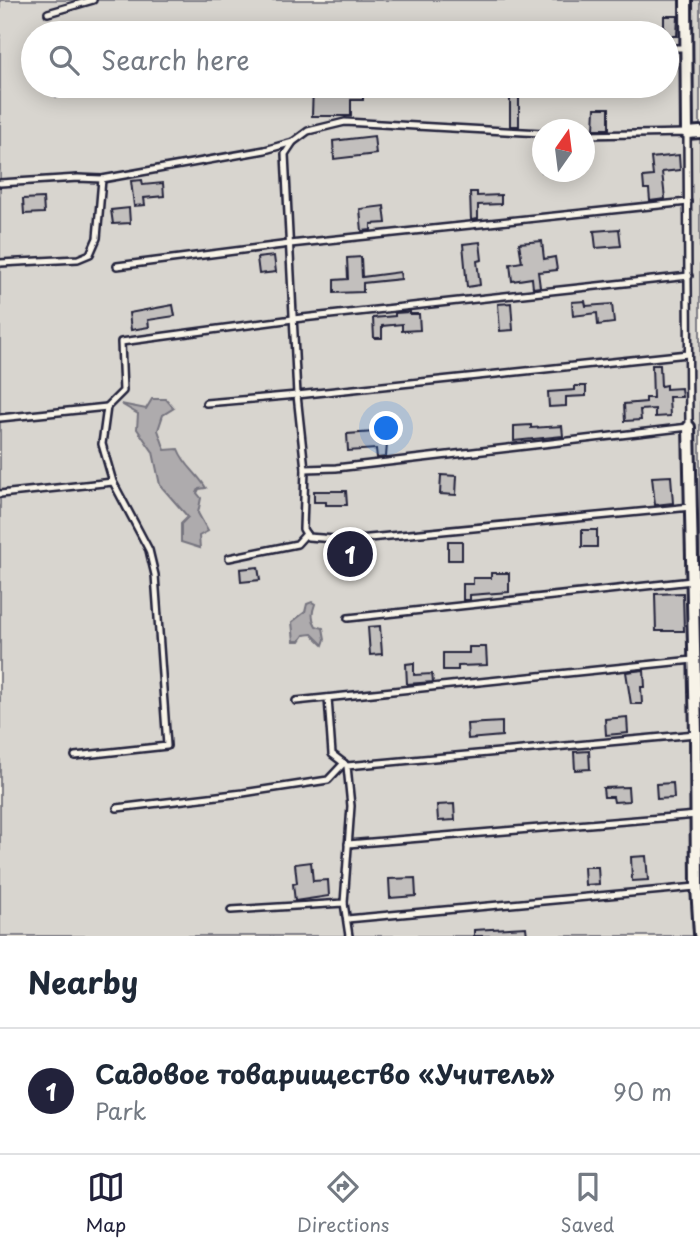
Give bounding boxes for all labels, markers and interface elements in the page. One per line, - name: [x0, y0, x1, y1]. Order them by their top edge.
- search box: [21, 21, 679, 98]
- text: Search here: [101, 40, 250, 79]
- icon: search: [45, 41, 83, 79]
- north arrow: [532, 119, 595, 182]
- your location: [369, 411, 403, 445]
- pin: 1: [327, 528, 373, 580]
- text: Nearby: [28, 959, 138, 1004]
- text: Садовое товарищество «Учитель»: [95, 1054, 555, 1093]
- text: 1: [46, 1074, 57, 1109]
- text: 90 m: [613, 1074, 672, 1109]
- text: Park: [95, 1093, 146, 1128]
- tab: Map: [86, 1168, 126, 1238]
- tab: Directions: [297, 1168, 390, 1238]
- tab: Saved: [561, 1168, 614, 1238]

